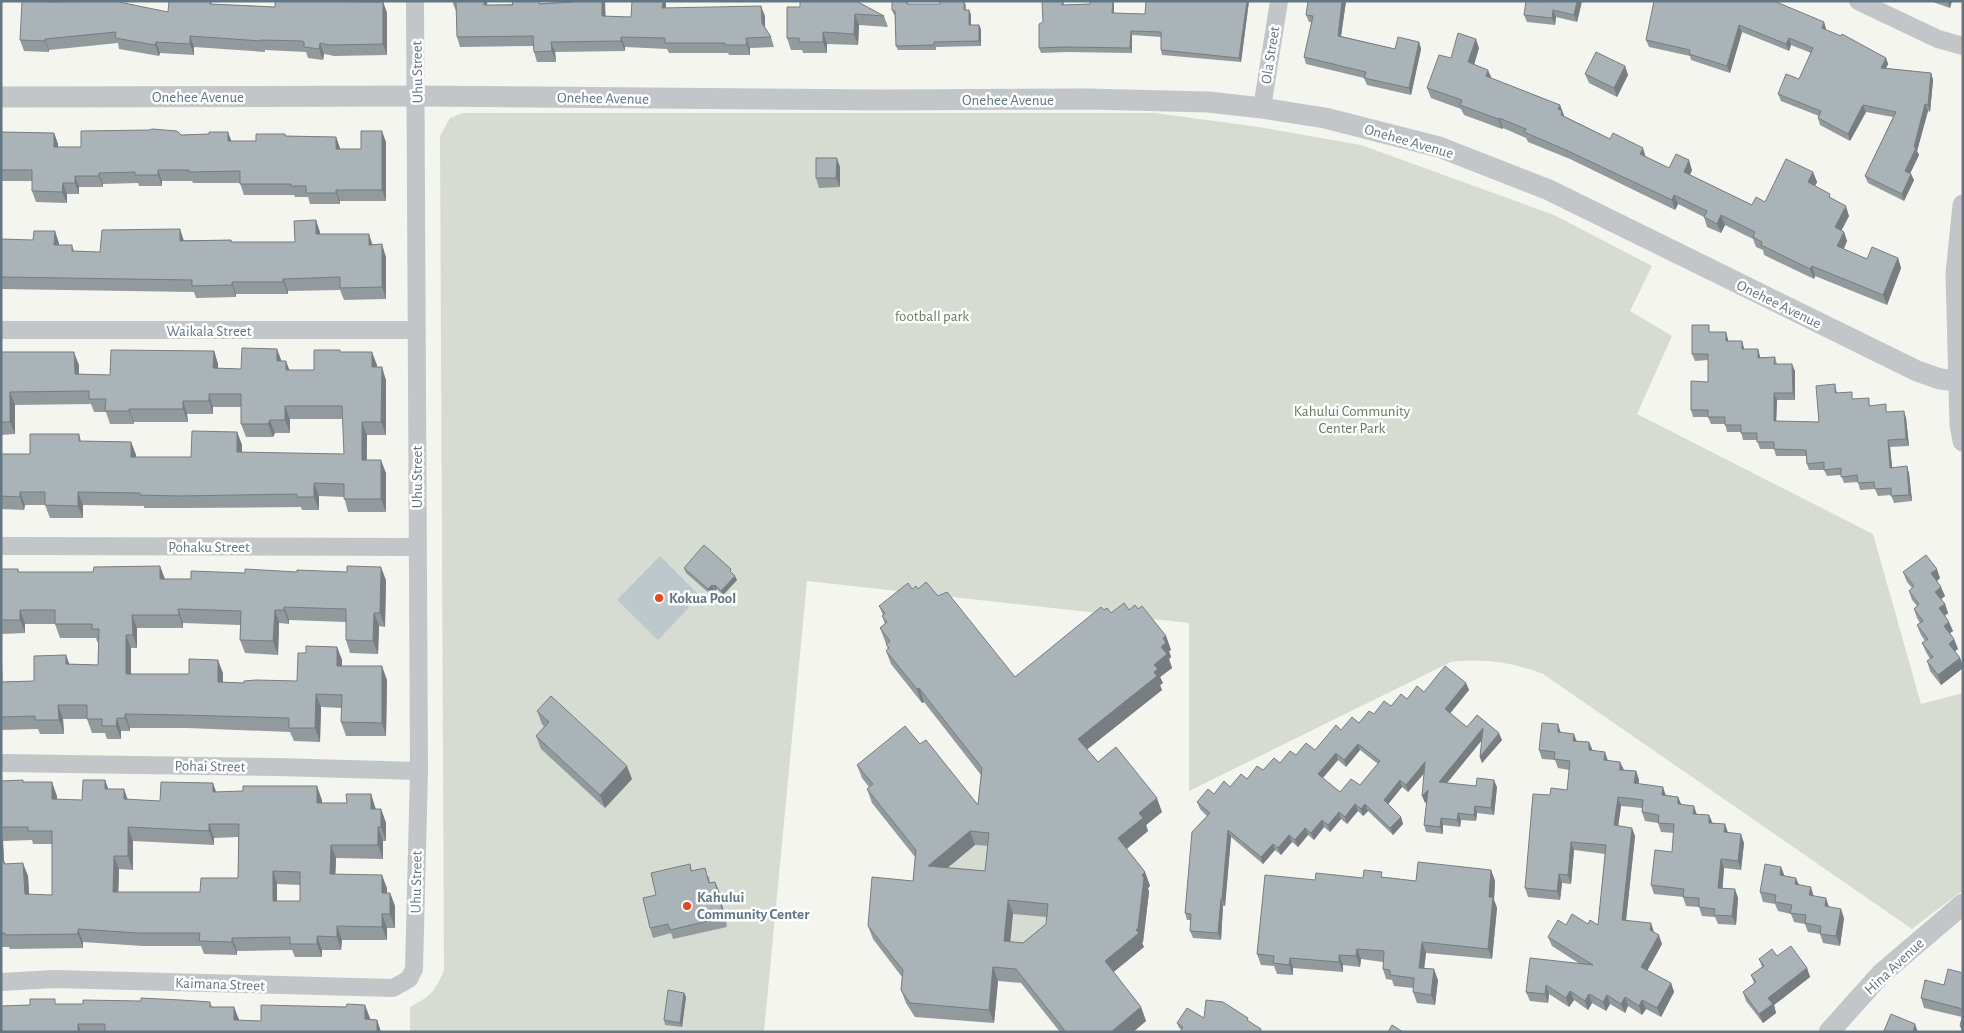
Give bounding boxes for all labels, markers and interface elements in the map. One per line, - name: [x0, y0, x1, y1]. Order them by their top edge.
- street label: Ola Street: [1259, 25, 1282, 85]
- street label: Uhu Street: [409, 40, 426, 103]
- street label: Onehee Avenue: [152, 90, 244, 105]
- street label: Onehee Avenue: [557, 90, 649, 107]
- street label: Onehee Avenue: [962, 93, 1054, 108]
- street label: Onehee Avenue: [1363, 122, 1455, 161]
- street label: Onehee Avenue: [1734, 278, 1823, 331]
- park label: football park: [895, 309, 969, 324]
- street label: Waikala Street: [166, 324, 252, 339]
- park label: Kahului Community Center Park: [1294, 404, 1411, 436]
- street label: Uhu Street: [410, 445, 425, 508]
- street label: Pohaku Street: [168, 540, 250, 555]
- place label: Kokua Pool: [669, 591, 736, 606]
- marker: Kokua Pool: [653, 592, 665, 604]
- street label: Pohai Street: [175, 758, 246, 775]
- street label: Uhu Street: [408, 850, 425, 913]
- place label: Kahului Community Center: [697, 890, 810, 922]
- marker: Kahului Community Center: [681, 900, 693, 912]
- street label: Hina Avenue: [1862, 935, 1927, 997]
- street label: Kaimana Street: [175, 975, 265, 994]

